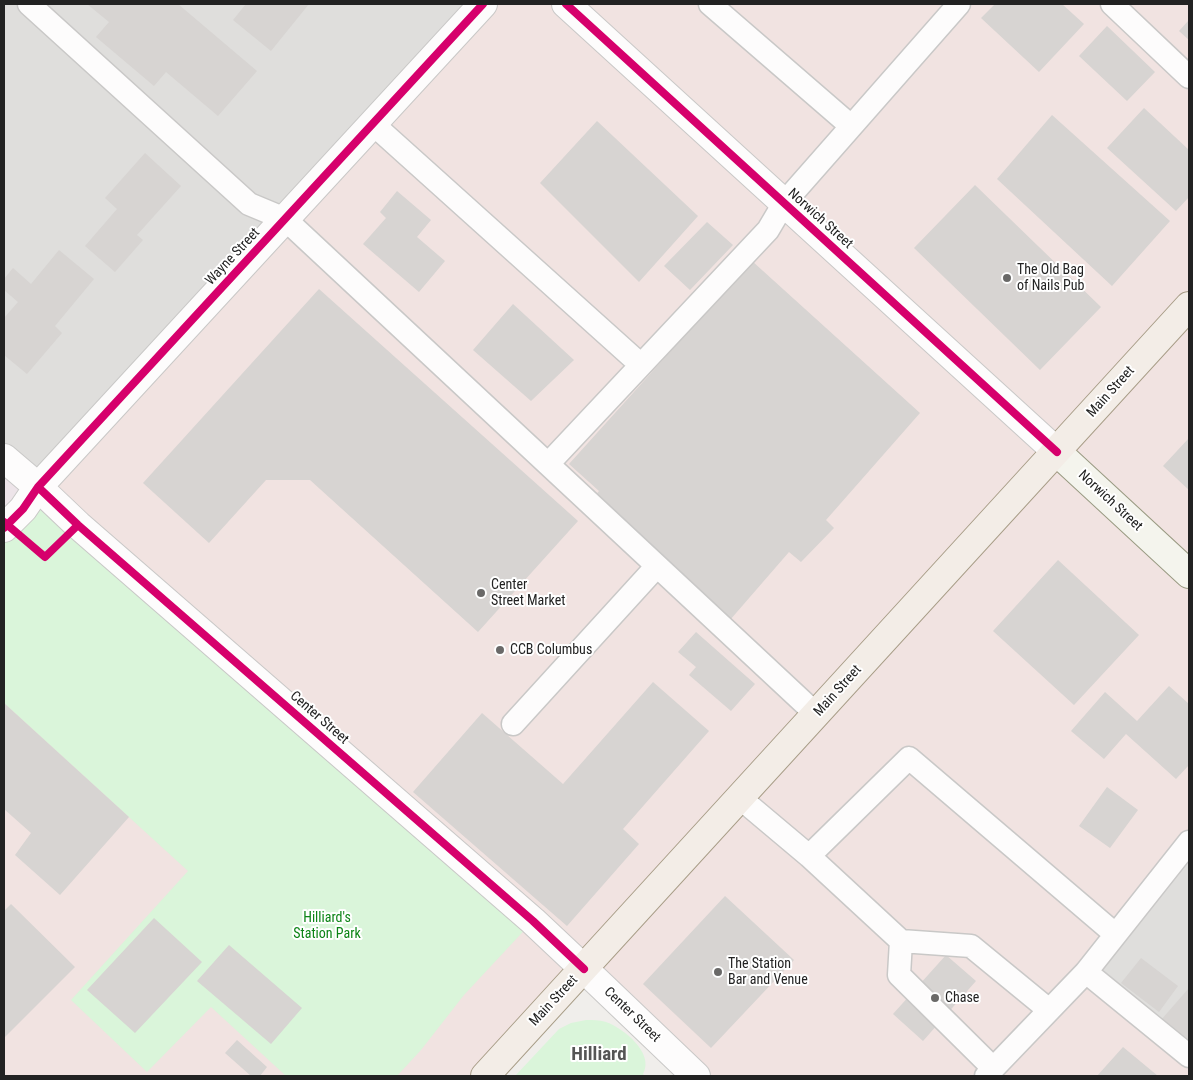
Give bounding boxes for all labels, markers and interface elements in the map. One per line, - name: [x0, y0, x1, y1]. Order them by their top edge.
- street label: Norwich Street: [784, 185, 856, 253]
- street label: Wayne Street: [202, 225, 264, 289]
- place label: The Old Bag of Nails Pub: [1017, 262, 1085, 294]
- marker: The Old Bag of Nails Pub: [1001, 272, 1013, 284]
- street label: Main Street: [1084, 363, 1138, 421]
- street label: Norwich Street: [1074, 467, 1146, 535]
- place label: Center Street Market: [491, 577, 565, 610]
- marker: Center Street Market: [475, 587, 487, 599]
- place label: CCB Columbus: [510, 642, 592, 658]
- marker: CCB Columbus: [494, 644, 506, 656]
- street label: Main Street: [811, 662, 865, 720]
- street label: Center Street: [286, 688, 352, 748]
- park label: Hilliard's Station Park: [293, 910, 361, 942]
- place label: The Station Bar and Venue: [728, 956, 808, 989]
- marker: The Station Bar and Venue: [712, 966, 724, 978]
- street label: Main Street: [526, 972, 582, 1030]
- street label: Center Street: [600, 984, 664, 1046]
- place label: Chase: [945, 990, 979, 1006]
- marker: Chase: [929, 992, 941, 1004]
- district label: Hilliard: [571, 1044, 627, 1066]

